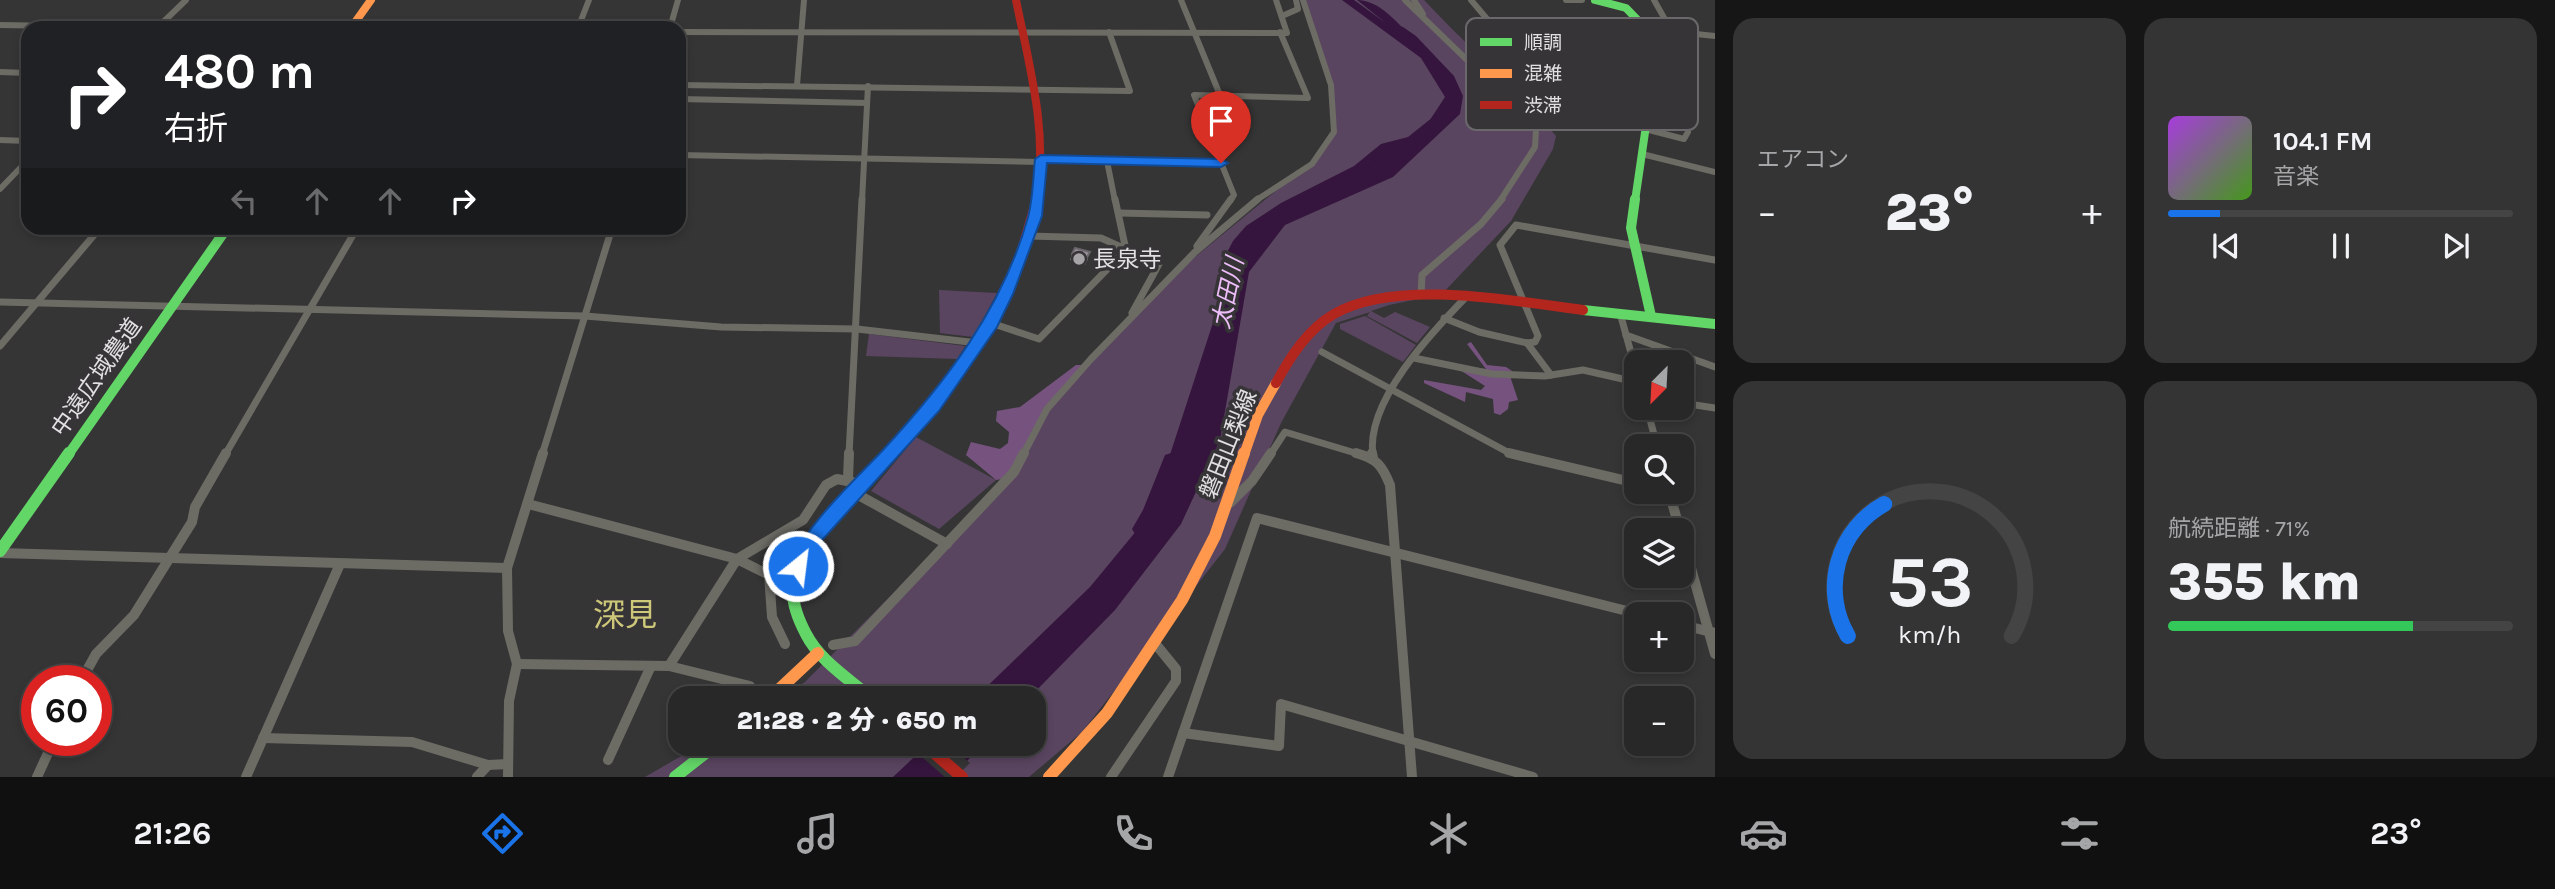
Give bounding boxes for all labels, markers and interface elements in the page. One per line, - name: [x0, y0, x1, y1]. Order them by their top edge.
- legend: [1466, 18, 1698, 130]
- text: 順調: [1524, 32, 1562, 54]
- text: 480 m: [164, 43, 315, 100]
- icon: right: [49, 49, 140, 140]
- text: 混雑: [1524, 63, 1562, 85]
- pin: [1191, 91, 1251, 163]
- text: 渋滞: [1524, 95, 1562, 117]
- icon: arrive: [1202, 102, 1240, 140]
- text: 右折: [164, 110, 228, 147]
- text: 104.1 FM: [2273, 126, 2373, 157]
- text: エアコン: [1757, 146, 1849, 173]
- text: 音楽: [2273, 163, 2319, 190]
- icon: left: [225, 182, 263, 220]
- icon: ahead: [298, 182, 336, 220]
- icon: ahead: [371, 182, 409, 220]
- icon: right: [444, 182, 482, 220]
- text: 23°: [1885, 182, 1974, 243]
- text: −: [1757, 190, 1777, 235]
- text: +: [2082, 190, 2102, 235]
- icon: previous: [2207, 227, 2245, 265]
- icon: pause: [2322, 227, 2360, 265]
- icon: next: [2437, 227, 2475, 265]
- place label: 長泉寺: [1093, 246, 1162, 273]
- marker: 長泉寺: [1071, 251, 1087, 267]
- water label: 太田川: [1207, 252, 1250, 331]
- street label: 中遠広域農道: [46, 313, 147, 442]
- north arrow: [1624, 350, 1694, 420]
- map controls: [1624, 350, 1694, 756]
- street label: 磐田山梨線: [1194, 386, 1263, 503]
- button: search: [1624, 434, 1694, 504]
- text: 航続距離 · 71%: [2168, 515, 2310, 542]
- button: layers: [1624, 518, 1694, 588]
- position arrow: [761, 529, 835, 603]
- text: 53: [1886, 539, 1973, 624]
- text: 355 km: [2168, 551, 2361, 612]
- district label: 深見: [593, 597, 657, 634]
- button: +: [1624, 602, 1694, 672]
- text: km/h: [1898, 620, 1961, 649]
- speed limit sign: 60: [21, 665, 112, 756]
- button: −: [1624, 686, 1694, 756]
- text: 21:28 · 2 分 · 650 m: [736, 705, 978, 736]
- icon: directions: [478, 809, 527, 858]
- icon: music: [793, 809, 842, 858]
- icon: phone: [1109, 809, 1158, 858]
- icon: climate: [1424, 809, 1473, 858]
- icon: car: [1739, 809, 1788, 858]
- icon: filters: [2055, 809, 2104, 858]
- text: 21:26: [133, 815, 211, 852]
- text: 23°: [2370, 815, 2422, 852]

